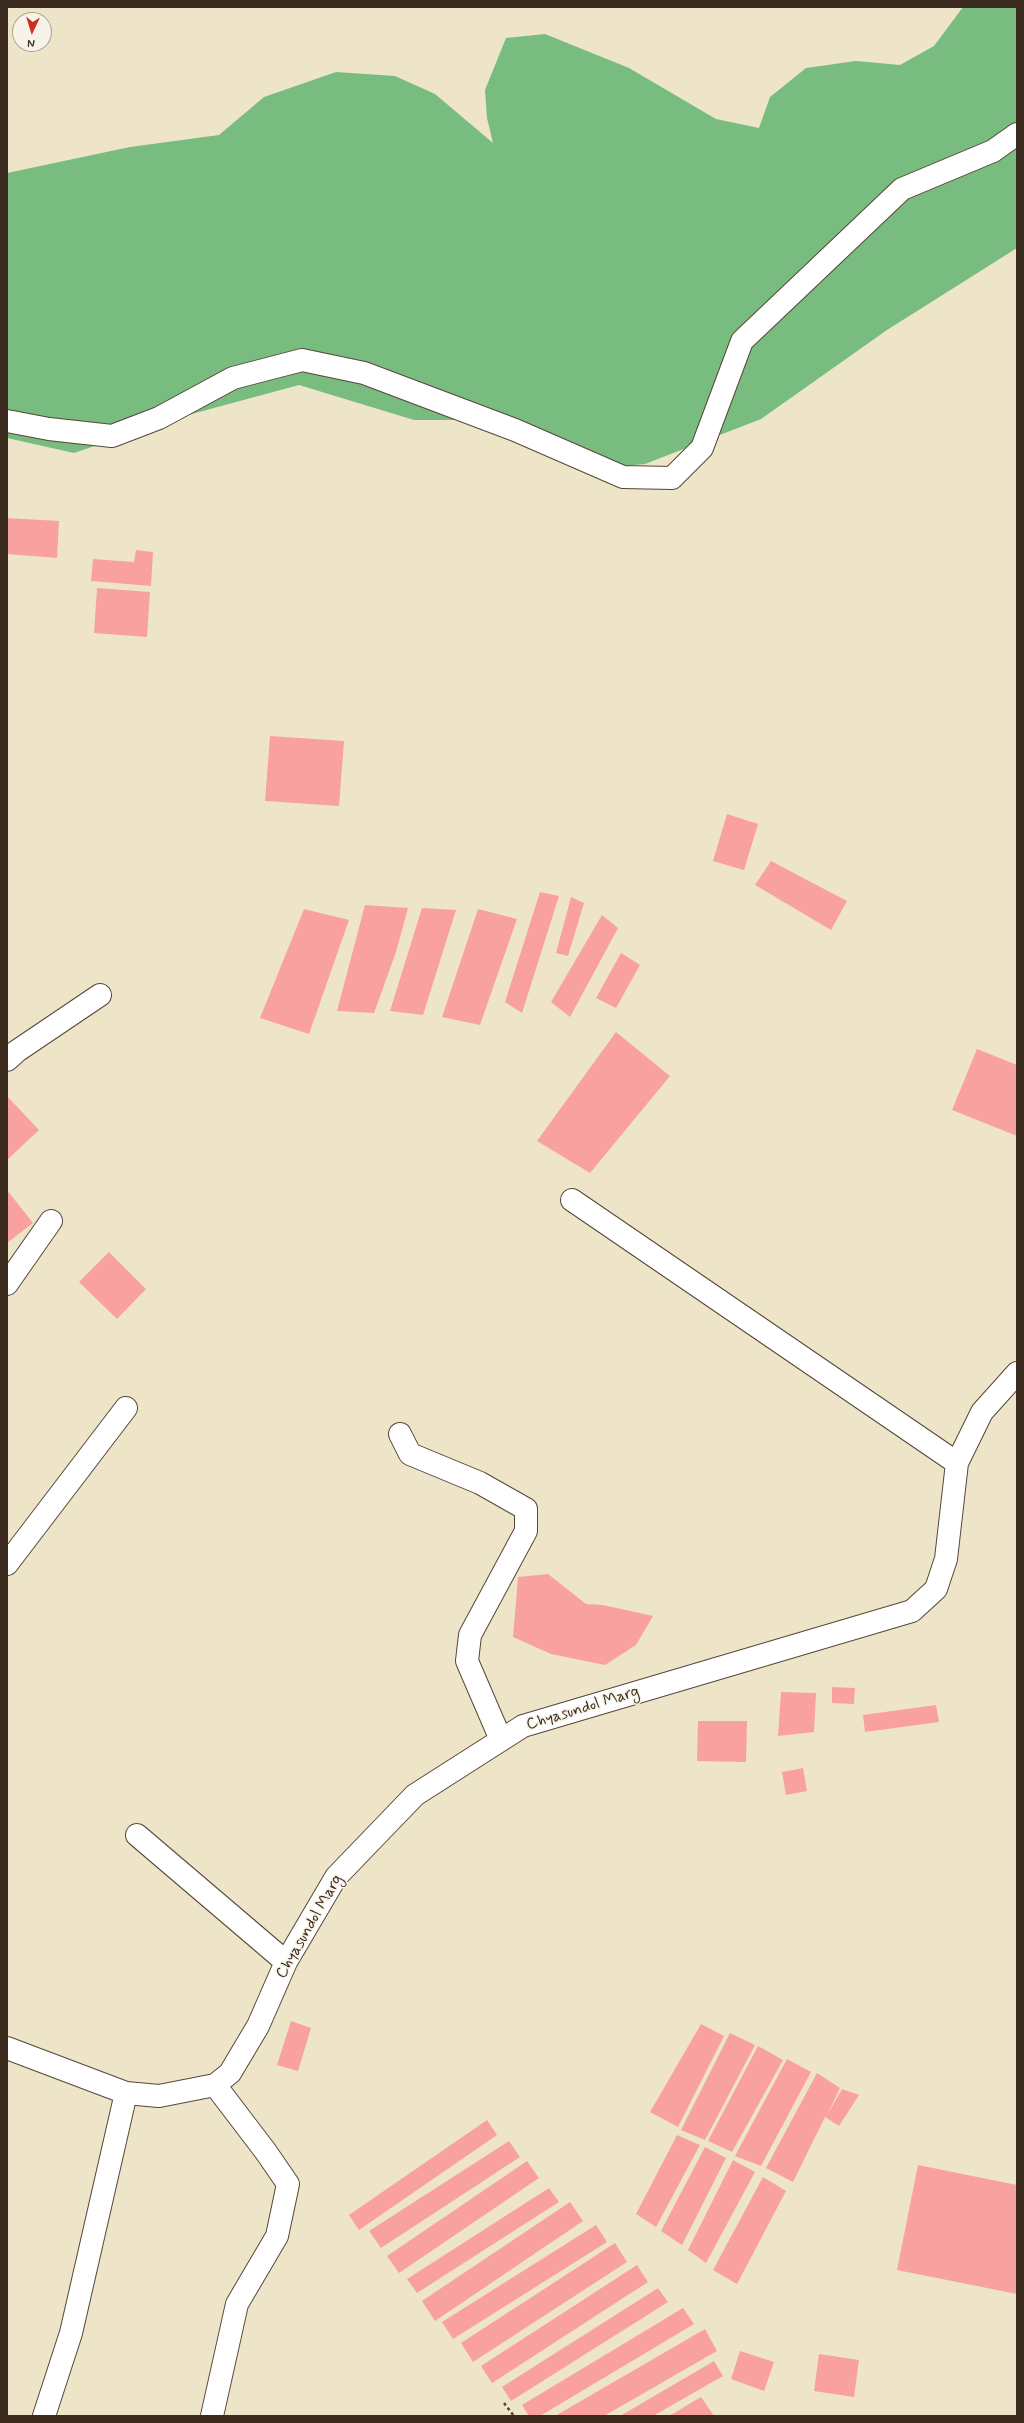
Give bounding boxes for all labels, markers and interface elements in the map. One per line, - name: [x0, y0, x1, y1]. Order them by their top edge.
- north arrow: [12, 12, 52, 52]
- text: N: [27, 36, 35, 50]
- street label: Chyasundol Marg: [524, 1683, 642, 1735]
- street label: Chyasundol Marg: [272, 1872, 348, 1982]

